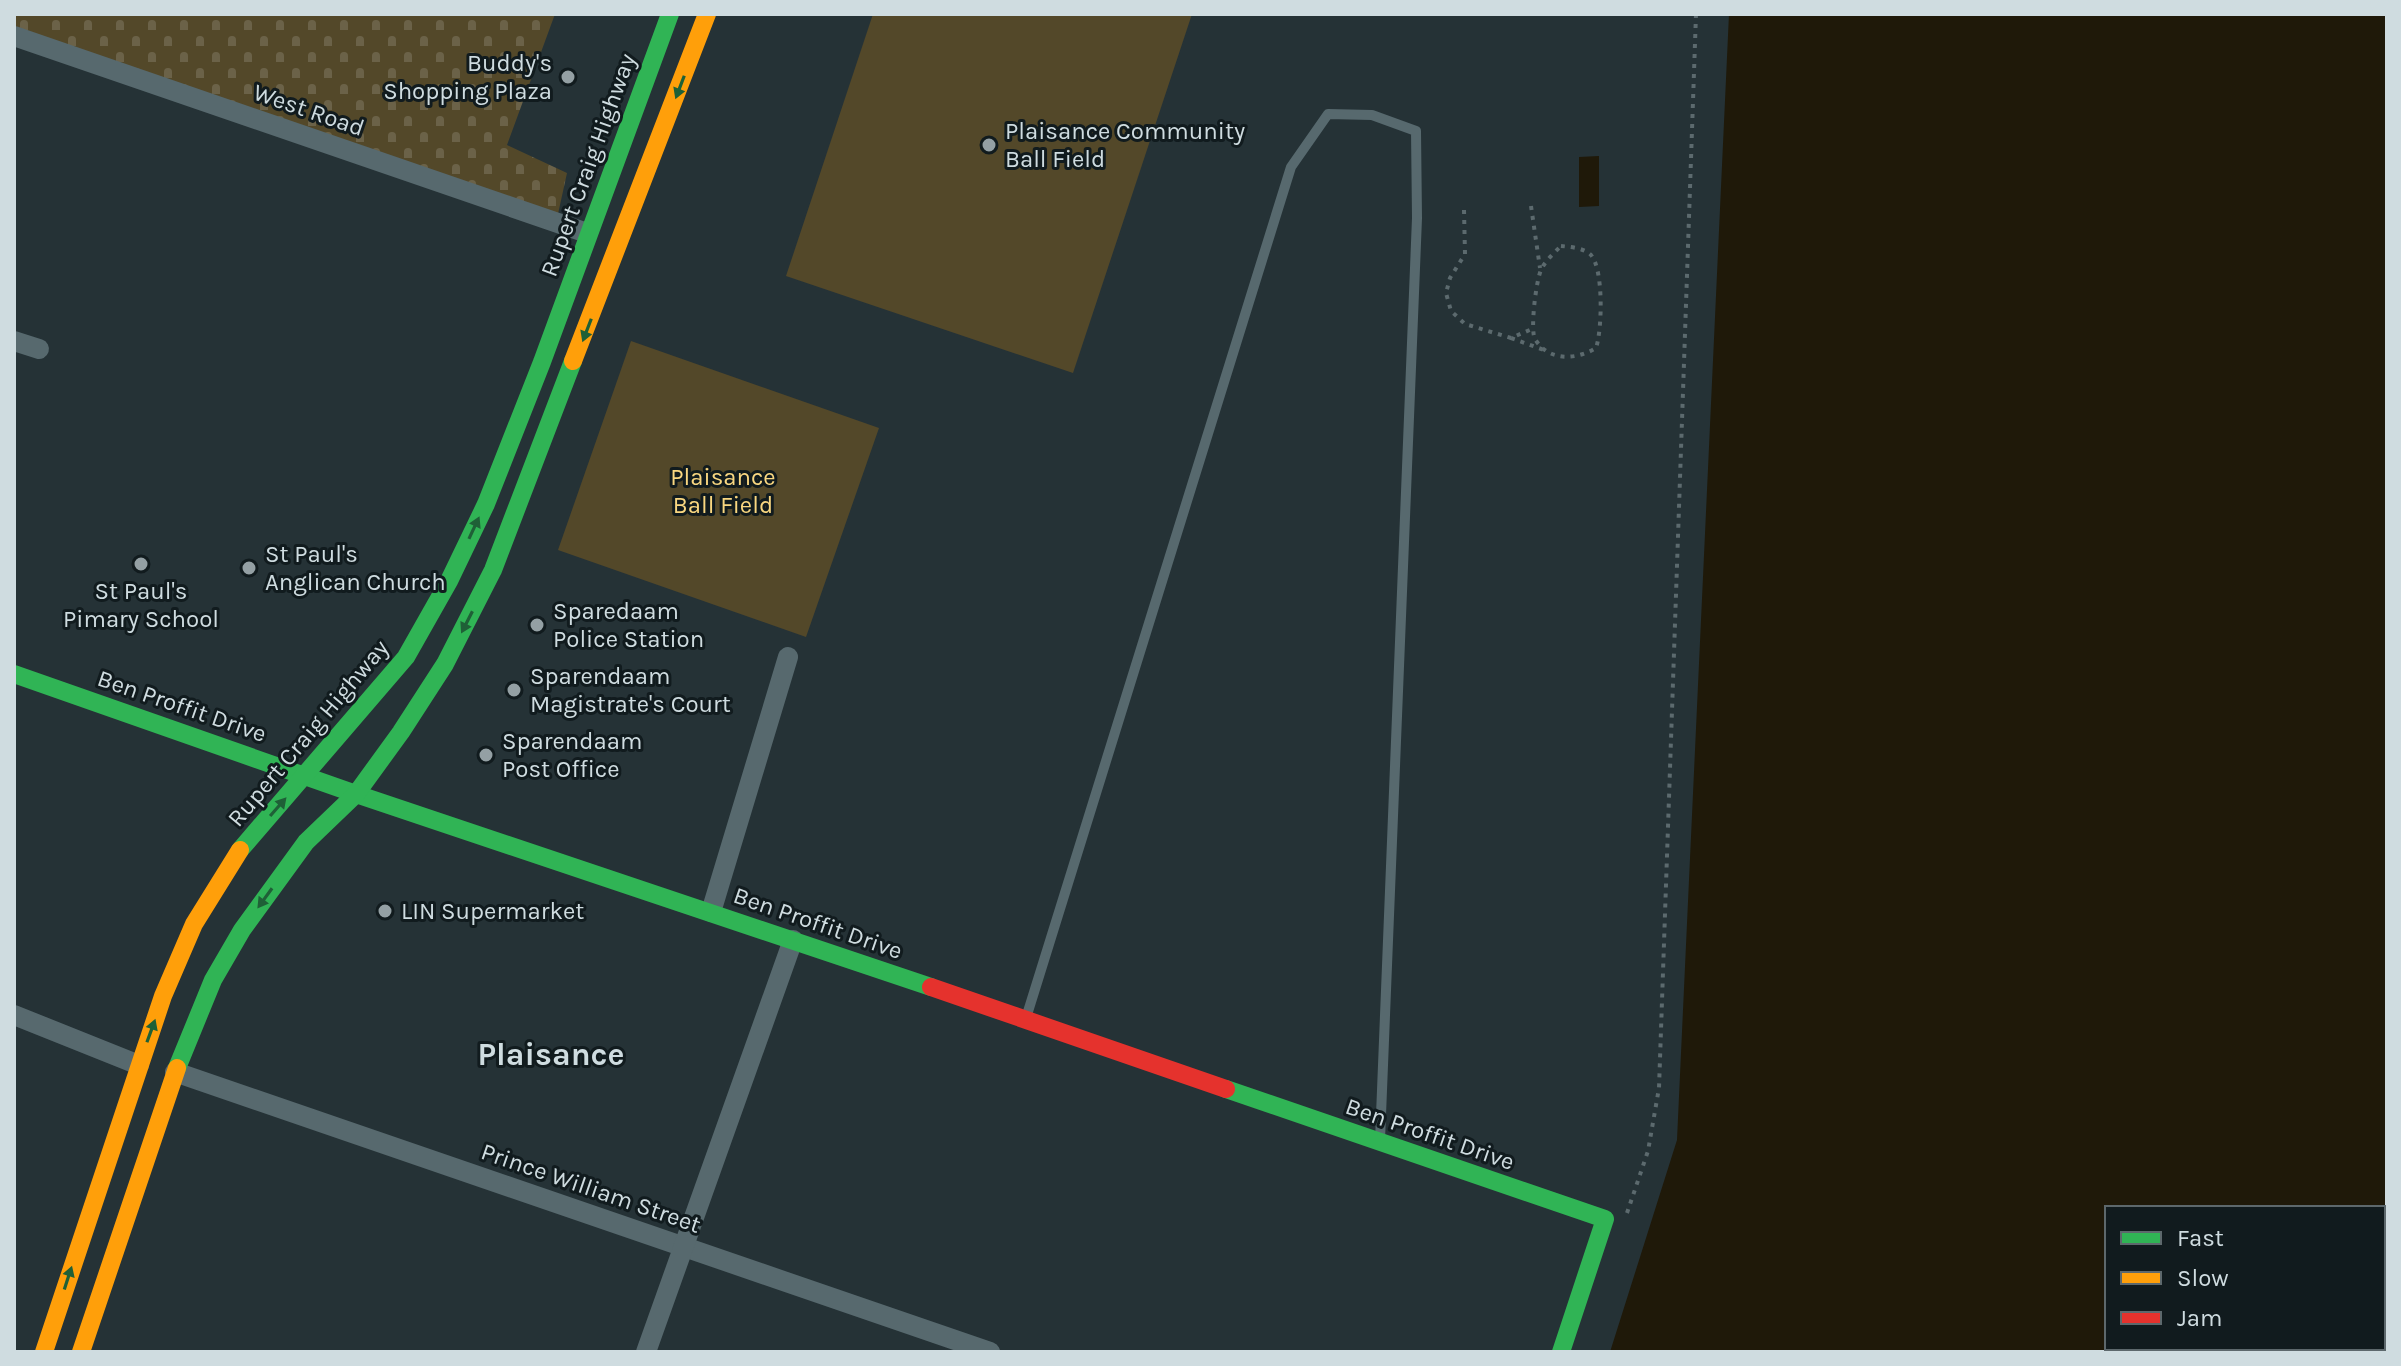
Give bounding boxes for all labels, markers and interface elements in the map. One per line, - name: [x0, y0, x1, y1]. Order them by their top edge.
- place label: Buddy's Shopping Plaza: [383, 49, 552, 105]
- street label: Rupert Craig Highway: [535, 50, 641, 280]
- marker: Buddy's Shopping Plaza: [559, 68, 577, 86]
- one-way arrow: [673, 75, 686, 99]
- street label: West Road: [250, 78, 368, 142]
- place label: Plaisance Community Ball Field: [1005, 117, 1245, 173]
- marker: Plaisance Community Ball Field: [980, 136, 998, 154]
- one-way arrow: [580, 318, 593, 342]
- park label: Plaisance Ball Field: [670, 463, 776, 519]
- one-way arrow: [467, 516, 481, 539]
- place label: St Paul's Anglican Church: [265, 540, 446, 596]
- marker: St Paul's Pimary School: [132, 555, 150, 573]
- marker: St Paul's Anglican Church: [240, 559, 258, 577]
- place label: St Paul's Pimary School: [63, 577, 219, 633]
- place label: Sparedaam Police Station: [553, 597, 704, 653]
- one-way arrow: [460, 610, 473, 633]
- marker: Sparedaam Police Station: [528, 616, 546, 634]
- street label: Rupert Craig Highway: [222, 634, 394, 832]
- place label: Sparendaam Magistrate's Court: [530, 662, 731, 718]
- street label: Ben Proffit Drive: [94, 664, 270, 748]
- marker: Sparendaam Magistrate's Court: [505, 681, 523, 699]
- place label: Sparendaam Post Office: [502, 727, 642, 783]
- marker: Sparendaam Post Office: [477, 746, 495, 764]
- one-way arrow: [269, 798, 286, 818]
- street label: Ben Proffit Drive: [730, 881, 906, 965]
- one-way arrow: [257, 887, 273, 909]
- place label: LIN Supermarket: [401, 897, 584, 925]
- marker: LIN Supermarket: [376, 902, 394, 920]
- one-way arrow: [145, 1019, 157, 1043]
- district label: Plaisance: [478, 1036, 624, 1073]
- street label: Ben Proffit Drive: [1342, 1092, 1518, 1176]
- street label: Prince William Street: [477, 1137, 705, 1239]
- legend: [2105, 1206, 2385, 1350]
- text: Fast: [2177, 1224, 2224, 1252]
- text: Slow: [2177, 1264, 2229, 1292]
- one-way arrow: [62, 1266, 75, 1290]
- text: Jam: [2177, 1304, 2222, 1332]

